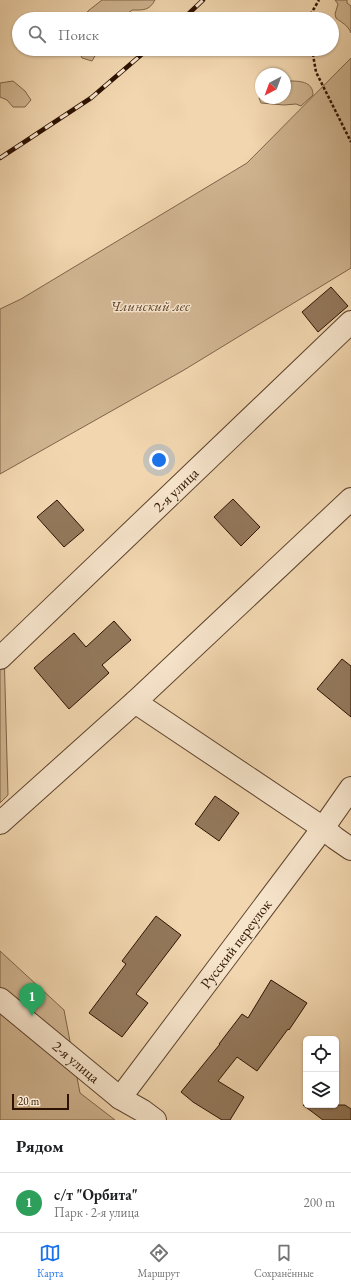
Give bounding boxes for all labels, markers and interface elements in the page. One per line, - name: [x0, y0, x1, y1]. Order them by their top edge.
- search box: [12, 12, 339, 56]
- icon: search: [26, 23, 48, 45]
- text: Поиск: [58, 25, 99, 44]
- north arrow: [255, 68, 291, 104]
- park label: Члинский лес: [110, 296, 190, 315]
- your location: [149, 450, 169, 470]
- street label: 2-я улица: [149, 463, 202, 516]
- street label: Русский переулок: [196, 895, 275, 992]
- pin: 1: [19, 983, 45, 1016]
- street label: 2-я улица: [49, 1036, 104, 1087]
- map controls: [303, 1036, 339, 1108]
- button: locate: [303, 1036, 339, 1072]
- button: layers: [303, 1072, 339, 1108]
- scale bar: [12, 1092, 69, 1111]
- text: 20 m: [18, 1094, 39, 1108]
- text: Рядом: [16, 1135, 64, 1157]
- text: с/т "Орбита": [54, 1185, 138, 1204]
- text: 1: [26, 1194, 32, 1211]
- text: 200 m: [304, 1194, 335, 1211]
- text: Парк · 2-я улица: [54, 1204, 139, 1221]
- tab: Карта: [37, 1242, 63, 1280]
- tab: Маршрут: [138, 1242, 180, 1280]
- tab: Сохранённые: [254, 1242, 314, 1280]

